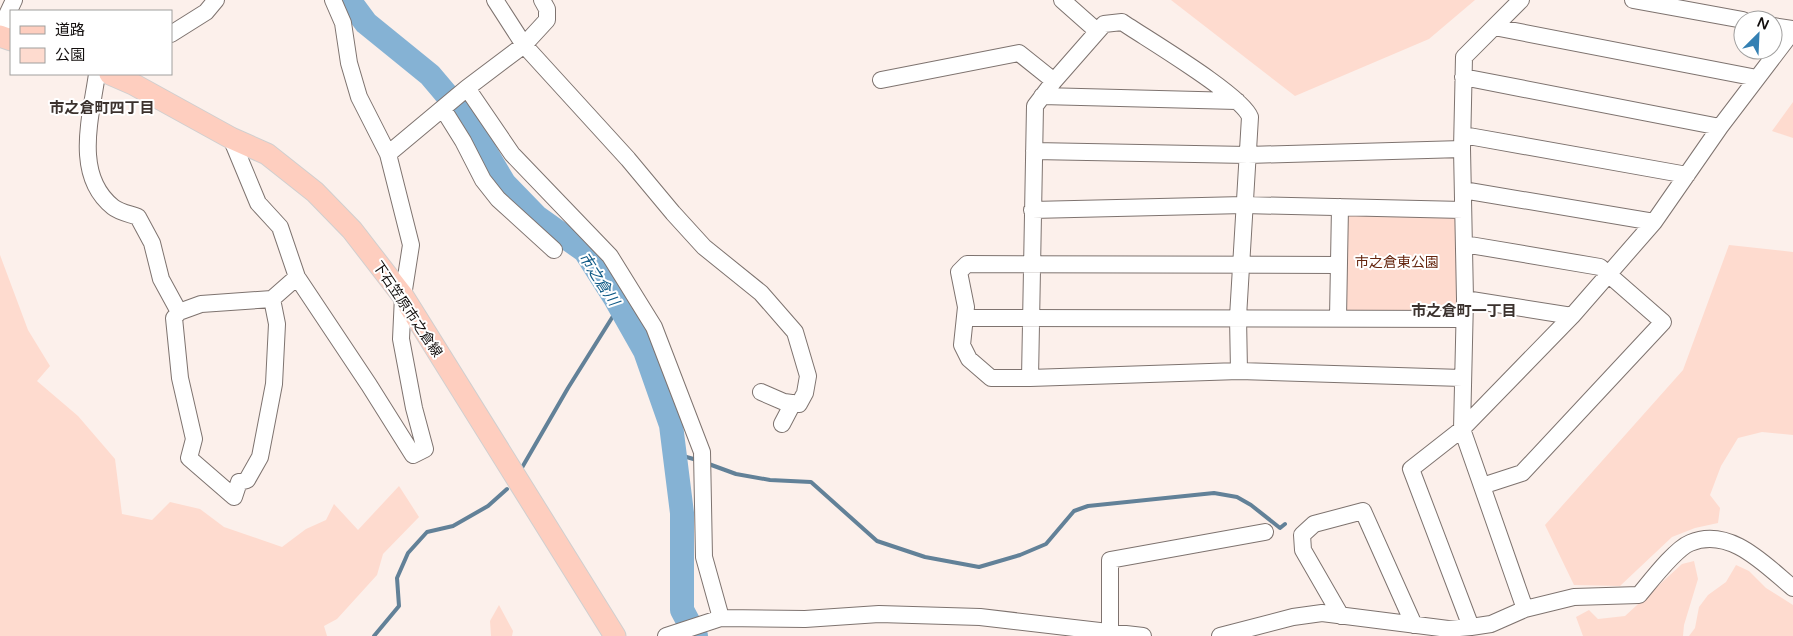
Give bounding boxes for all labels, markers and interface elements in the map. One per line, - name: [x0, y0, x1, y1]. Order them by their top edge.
- legend: [10, 10, 172, 75]
- north arrow: [1733, 10, 1783, 60]
- text: N: [1754, 14, 1772, 34]
- text: 道路: [55, 21, 85, 39]
- text: 公園: [55, 46, 85, 64]
- district label: 市之倉町四丁目: [49, 99, 155, 117]
- water label: 市之倉川: [575, 249, 624, 311]
- park label: 市之倉東公園: [1355, 254, 1439, 271]
- street label: 下石笠原市之倉線: [369, 258, 446, 360]
- district label: 市之倉町一丁目: [1411, 302, 1517, 320]

